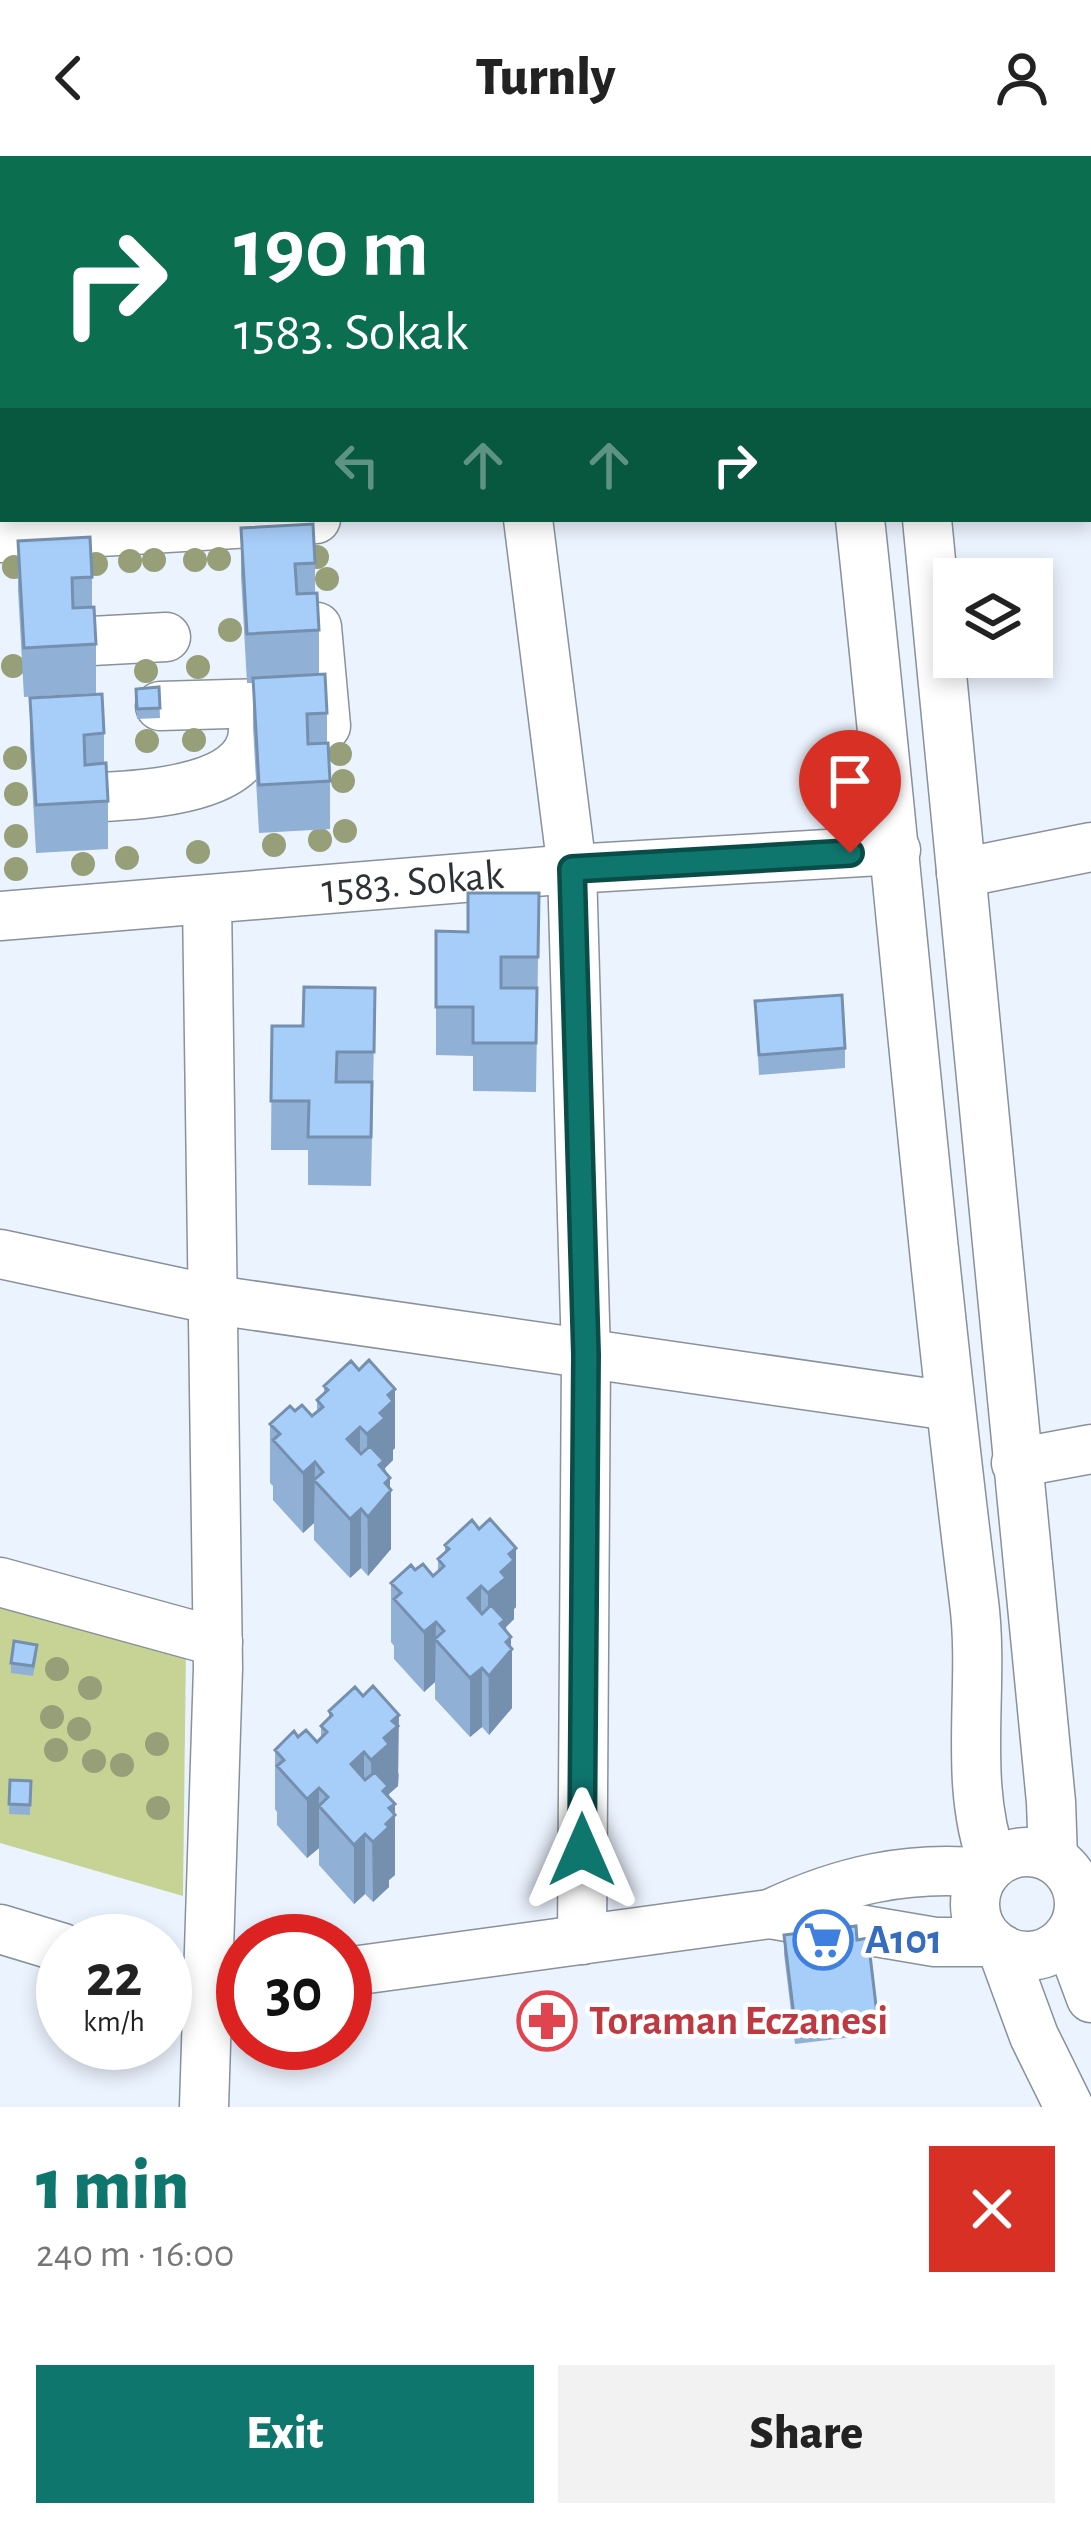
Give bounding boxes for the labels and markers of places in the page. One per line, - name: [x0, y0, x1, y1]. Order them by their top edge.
- pin: [799, 730, 901, 853]
- supermarket icon: A101: [792, 1909, 854, 1971]
- place label: A101: [865, 1919, 942, 1961]
- pharmacy icon: Toraman Eczanesi: [516, 1990, 578, 2052]
- place label: Toraman Eczanesi: [589, 2000, 888, 2042]

